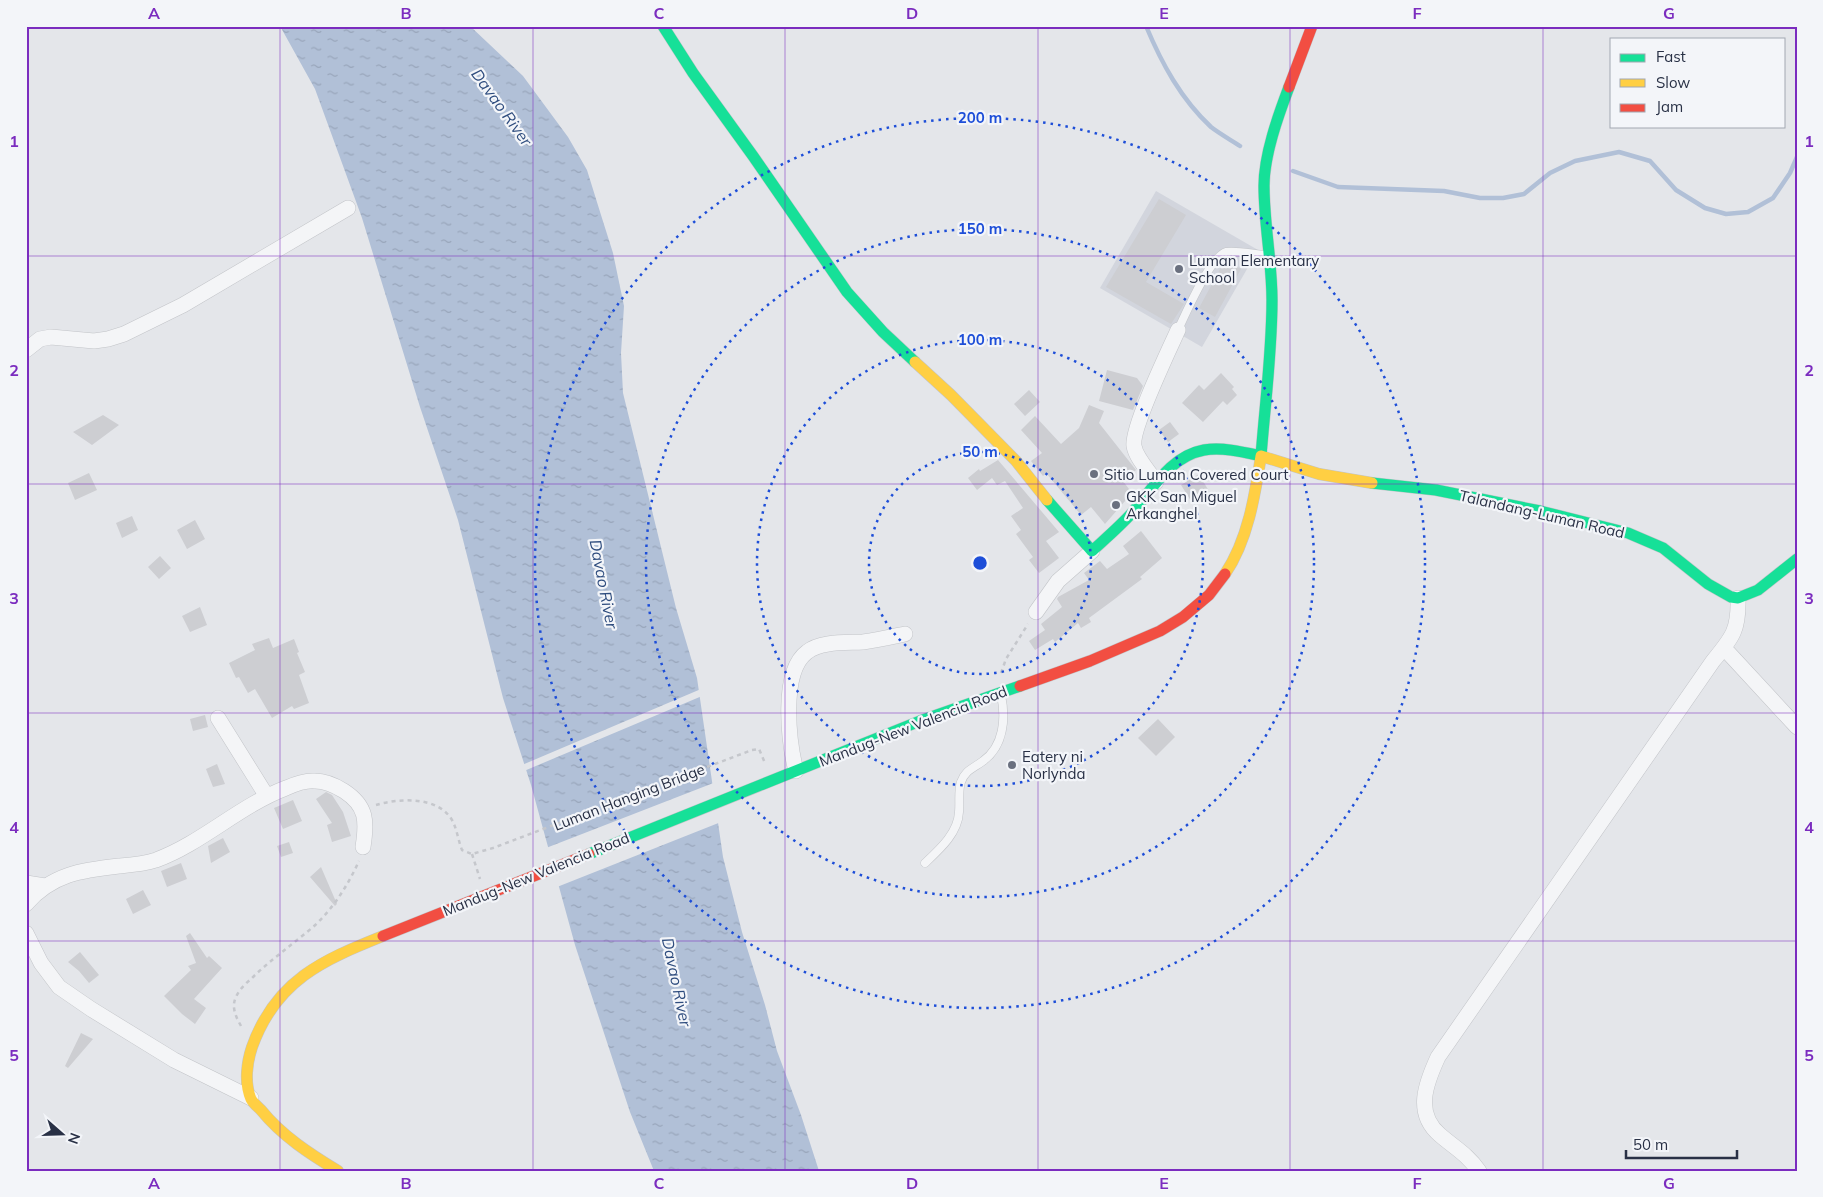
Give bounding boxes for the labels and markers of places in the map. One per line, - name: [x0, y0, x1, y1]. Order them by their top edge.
- place label: Luman Elementary School: [1189, 251, 1319, 287]
- marker: Luman Elementary School: [1173, 263, 1185, 275]
- place label: Sitio Luman Covered Court: [1104, 465, 1288, 484]
- marker: Sitio Luman Covered Court: [1088, 468, 1100, 480]
- place label: GKK San Miguel Arkanghel: [1126, 487, 1237, 523]
- marker: GKK San Miguel Arkanghel: [1110, 499, 1122, 511]
- centre of rings: [971, 554, 989, 572]
- place label: Eatery ni Norlynda: [1022, 747, 1086, 783]
- marker: Eatery ni Norlynda: [1006, 759, 1018, 771]

